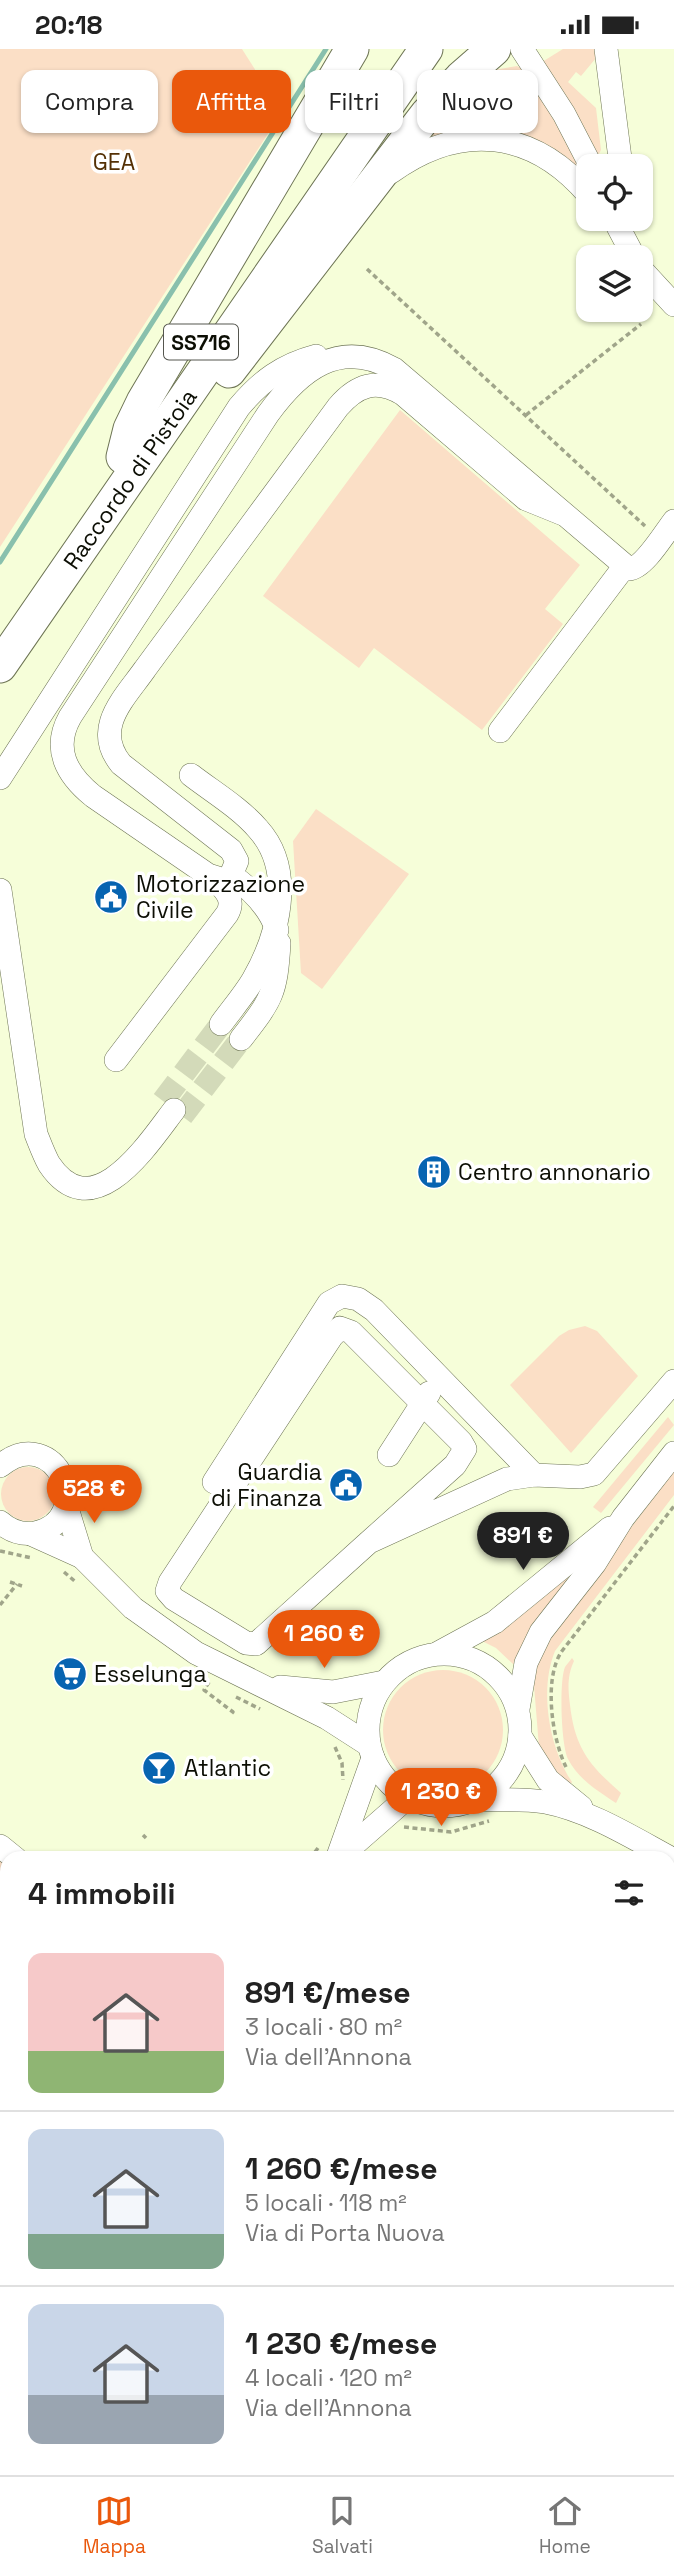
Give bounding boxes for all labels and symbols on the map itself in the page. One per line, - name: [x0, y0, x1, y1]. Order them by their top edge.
- park label: GEA: [93, 147, 135, 177]
- road number: SS716: [164, 325, 238, 359]
- street label: Raccordo di Pistoia: [57, 383, 203, 575]
- place label: Motorizzazione Civile: [136, 869, 305, 925]
- public building icon: Motorizzazione Civile: [92, 878, 130, 916]
- building icon: Centro annonario: [415, 1153, 453, 1191]
- place label: Centro annonario: [458, 1157, 651, 1187]
- place label: Guardia di Finanza: [211, 1457, 322, 1513]
- pin: 528 €: [45, 1465, 143, 1525]
- public building icon: Guardia di Finanza: [327, 1466, 365, 1504]
- pin: 891 €: [474, 1513, 572, 1572]
- pin: 1 260 €: [259, 1611, 389, 1670]
- supermarket icon: Esselunga: [51, 1655, 89, 1693]
- place label: Esselunga: [94, 1659, 207, 1689]
- bar icon: Atlantic: [140, 1749, 178, 1787]
- place label: Atlantic: [184, 1753, 271, 1783]
- pin: 1 230 €: [376, 1769, 506, 1828]

